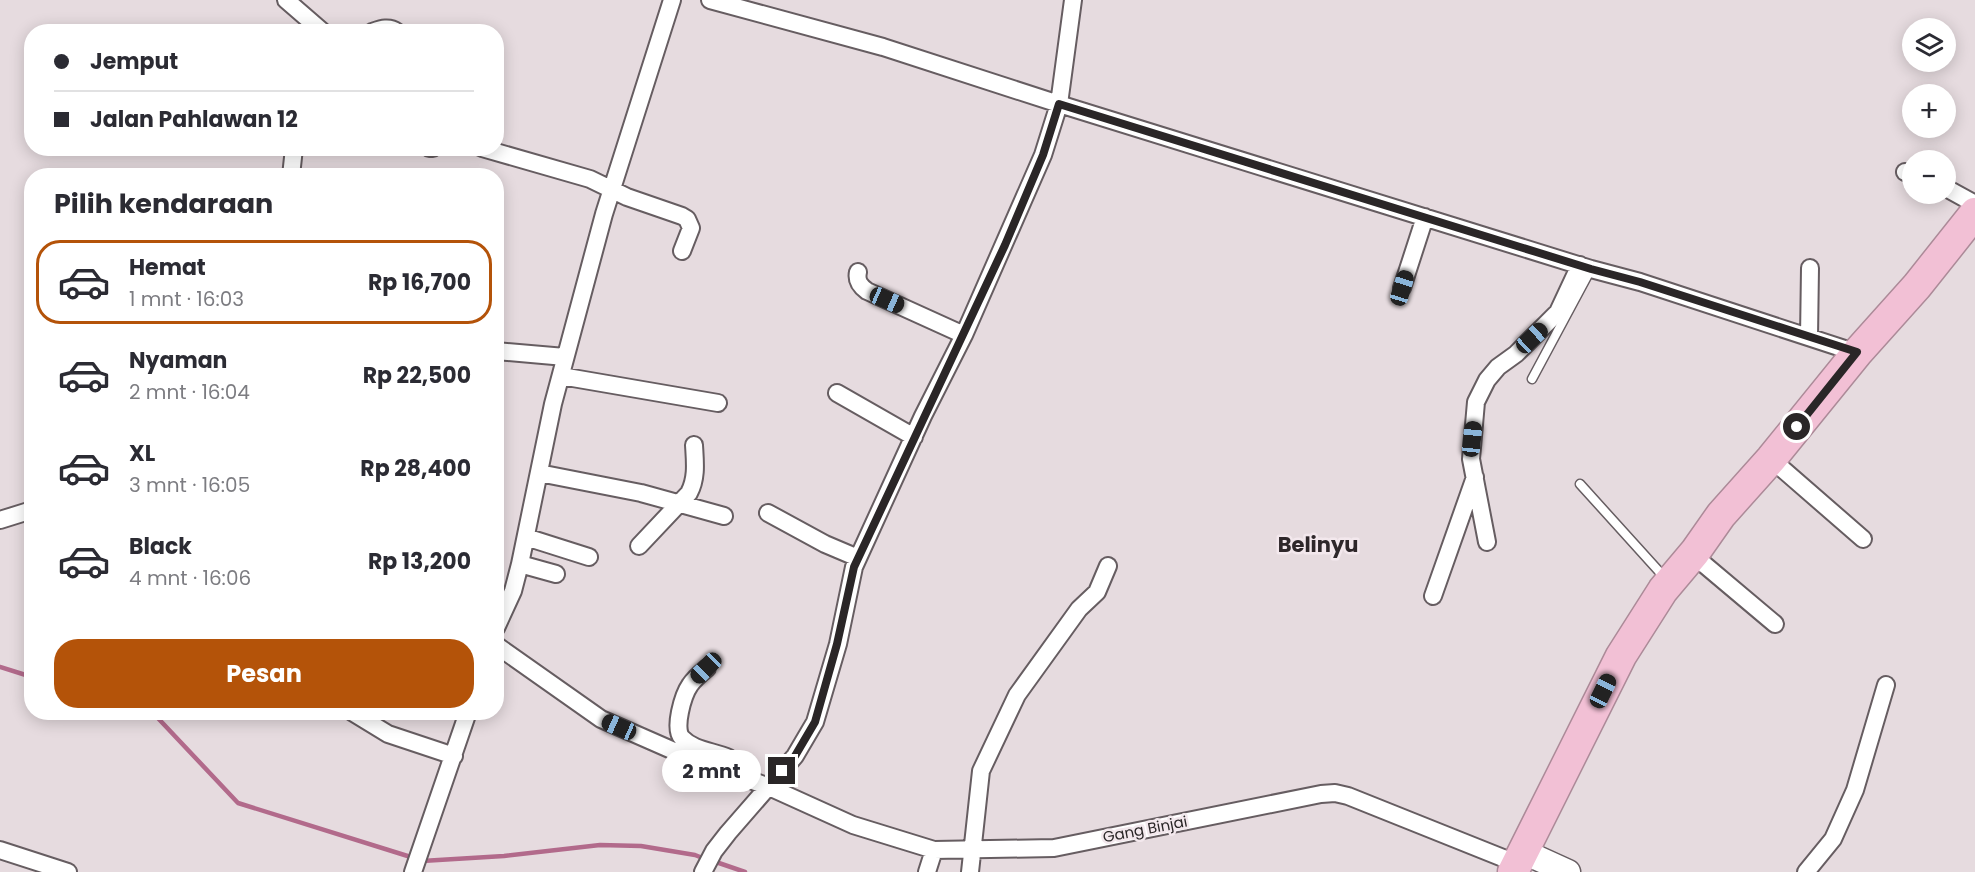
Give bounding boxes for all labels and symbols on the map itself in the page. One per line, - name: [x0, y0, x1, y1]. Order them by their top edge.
- car: [1388, 268, 1416, 308]
- car: [867, 284, 907, 316]
- car: [1513, 319, 1551, 357]
- route start: [1783, 413, 1810, 440]
- car: [1461, 420, 1483, 458]
- district label: Belinyu: [1278, 530, 1358, 559]
- car: [687, 649, 725, 687]
- car: [1587, 671, 1619, 711]
- car: [599, 711, 639, 743]
- callout: 2 mnt: [662, 750, 761, 792]
- route end: [768, 757, 795, 784]
- street label: Gang Binjai: [1101, 811, 1189, 847]

